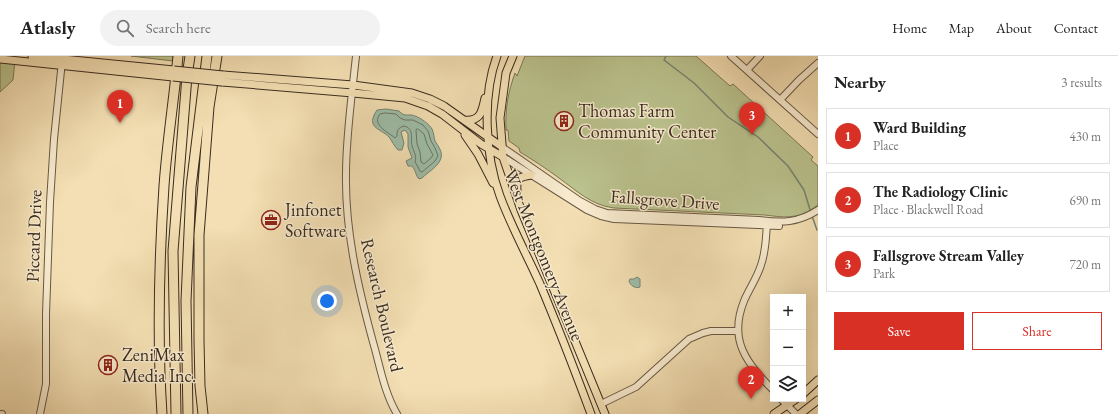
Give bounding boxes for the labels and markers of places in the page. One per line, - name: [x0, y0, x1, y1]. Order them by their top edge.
- pin: 1: [107, 90, 133, 123]
- place label: Thomas Farm Community Center: [578, 99, 716, 143]
- pin: 3: [739, 102, 765, 135]
- building icon: Thomas Farm Community Center: [553, 110, 575, 132]
- place label: Jinfonet Software: [283, 198, 346, 242]
- office icon: Jinfonet Software: [260, 209, 282, 231]
- place label: ZeniMax Media Inc.: [122, 343, 196, 387]
- building icon: ZeniMax Media Inc.: [97, 354, 119, 376]
- pin: 2: [738, 366, 764, 399]

